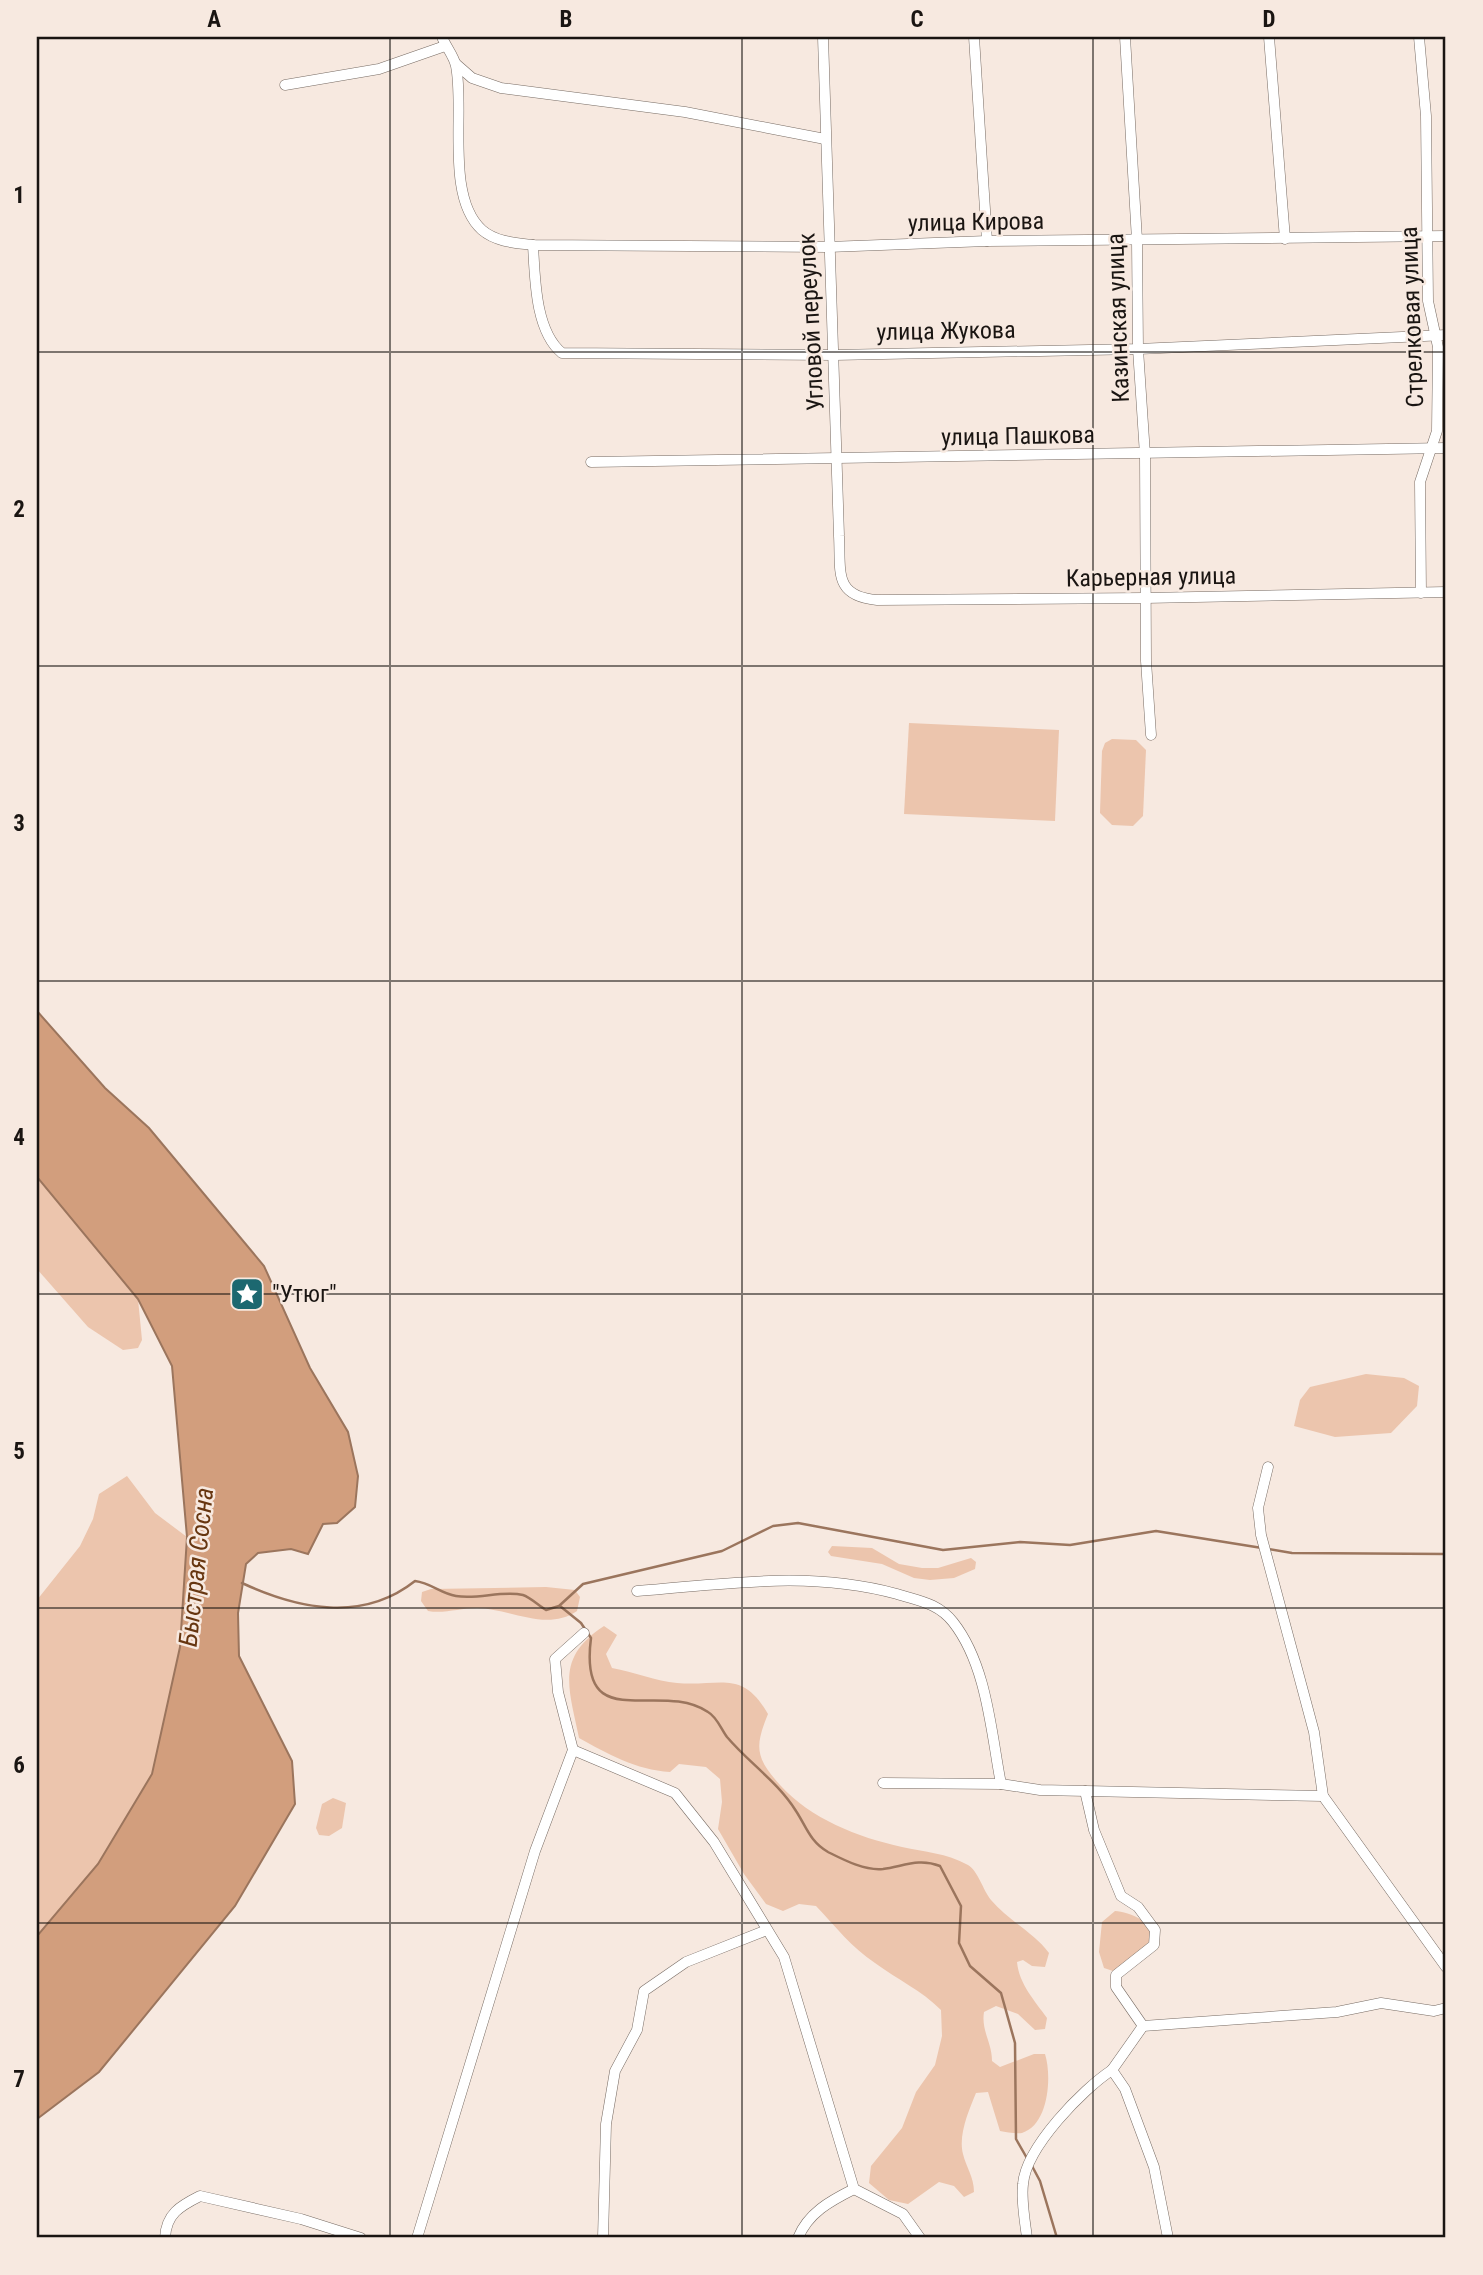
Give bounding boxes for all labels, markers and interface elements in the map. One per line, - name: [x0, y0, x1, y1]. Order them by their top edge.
- text: A: [207, 6, 221, 33]
- text: B: [560, 6, 572, 33]
- text: C: [910, 6, 924, 33]
- text: D: [1263, 6, 1276, 33]
- text: 1: [13, 182, 25, 209]
- street label: улица Кирова: [908, 207, 1044, 237]
- street label: Стрелковая улица: [1395, 226, 1429, 408]
- street label: Угловой переулок: [792, 232, 830, 412]
- street label: Казинская улица: [1101, 233, 1135, 403]
- street label: улица Жукова: [876, 316, 1016, 346]
- street label: улица Пашкова: [941, 421, 1095, 451]
- text: 2: [13, 496, 25, 523]
- street label: Карьерная улица: [1066, 562, 1236, 592]
- text: 3: [13, 810, 25, 837]
- text: 4: [13, 1124, 25, 1151]
- place icon: "Утюг": [228, 1275, 266, 1313]
- place label: "Утюг": [272, 1280, 337, 1308]
- text: 5: [13, 1438, 25, 1465]
- water label: Быстрая Сосна: [173, 1486, 219, 1648]
- text: 6: [13, 1752, 25, 1779]
- text: 7: [13, 2066, 25, 2093]

